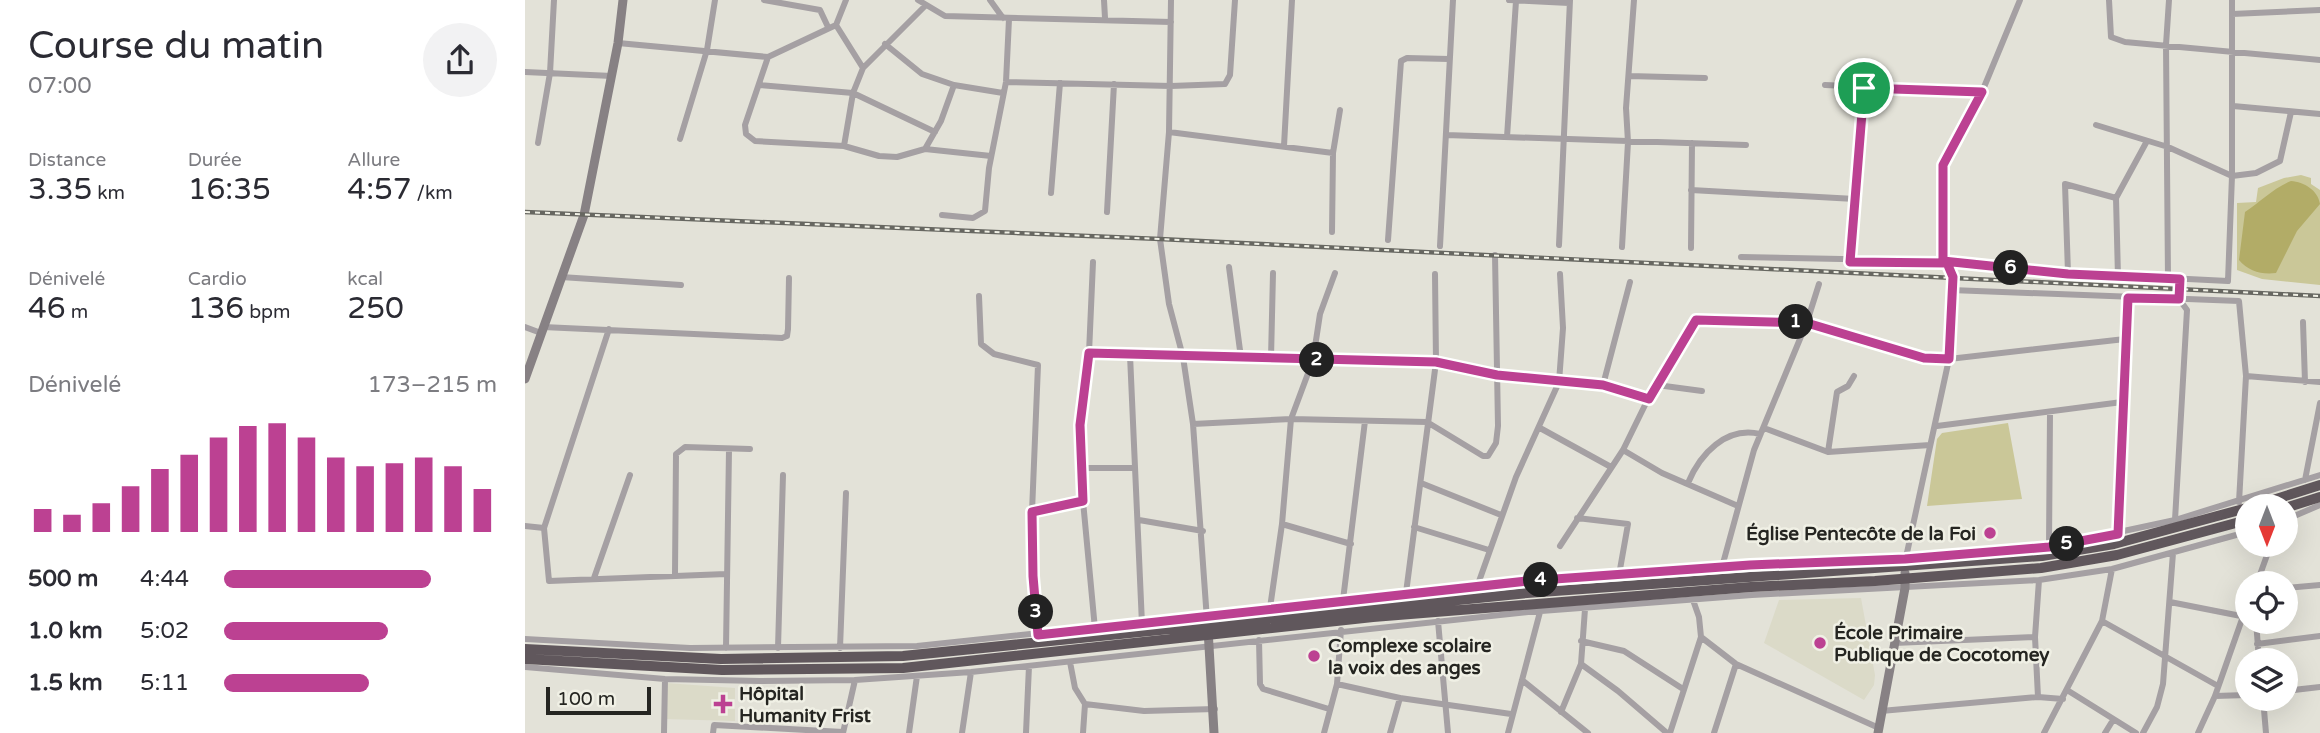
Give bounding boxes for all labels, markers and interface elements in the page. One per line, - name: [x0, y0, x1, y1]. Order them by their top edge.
- text: Course du matin: [28, 23, 324, 69]
- button: share: [423, 23, 497, 97]
- pin: [1834, 58, 1894, 118]
- icon: arrive: [1845, 69, 1883, 107]
- text: 07:00: [28, 72, 92, 100]
- text: Distance: [28, 149, 106, 171]
- text: Durée: [188, 149, 242, 171]
- text: Allure: [347, 149, 400, 171]
- text: 3.35: [28, 171, 92, 208]
- text: 16:35: [188, 171, 271, 208]
- text: 4:57: [347, 171, 412, 208]
- text: km: [92, 182, 125, 204]
- text: /km: [412, 182, 453, 204]
- pin: 6: [1993, 250, 2029, 286]
- text: 6: [2005, 256, 2016, 278]
- text: Dénivelé: [28, 268, 105, 290]
- text: Cardio: [188, 268, 247, 290]
- text: kcal: [347, 268, 383, 290]
- text: 46: [28, 290, 66, 327]
- text: 136: [188, 290, 244, 327]
- text: 250: [347, 290, 404, 327]
- text: m: [66, 301, 88, 323]
- text: bpm: [244, 301, 291, 323]
- pin: 1: [1779, 304, 1813, 340]
- text: 1: [1790, 310, 1801, 332]
- pin: 2: [1299, 342, 1335, 378]
- text: 2: [1311, 348, 1322, 370]
- text: Dénivelé: [28, 371, 121, 399]
- text: 173–215 m: [368, 371, 497, 399]
- north arrow: [2235, 494, 2298, 556]
- map controls: [2235, 494, 2298, 711]
- place label: Église Pentecôte de la Foi: [1746, 522, 1976, 546]
- marker: Église Pentecôte de la Foi: [1982, 525, 1998, 541]
- pin: 5: [2049, 526, 2085, 562]
- text: 5: [2061, 532, 2072, 554]
- pin: 4: [1523, 562, 1559, 598]
- text: 500 m: [28, 565, 98, 593]
- text: 4:44: [140, 565, 189, 593]
- text: 4: [1535, 568, 1546, 590]
- button: locate: [2235, 571, 2298, 634]
- pin: 3: [1019, 594, 1053, 630]
- text: 3: [1030, 600, 1041, 622]
- text: 1.0 km: [28, 617, 103, 645]
- text: 5:02: [140, 617, 189, 645]
- place label: École Primaire Publique de Cocotomey: [1834, 621, 2050, 667]
- place label: Complexe scolaire la voix des anges: [1328, 635, 1492, 680]
- marker: École Primaire Publique de Cocotomey: [1812, 635, 1828, 651]
- marker: Complexe scolaire la voix des anges: [1306, 648, 1322, 664]
- button: layers: [2235, 648, 2298, 711]
- text: 1.5 km: [28, 669, 103, 697]
- text: 5:11: [140, 669, 189, 697]
- place label: Hôpital Humanity Frist: [739, 683, 871, 728]
- scale bar: [546, 684, 651, 716]
- text: 100 m: [557, 688, 615, 710]
- marker: Hôpital Humanity Frist: [713, 694, 733, 714]

